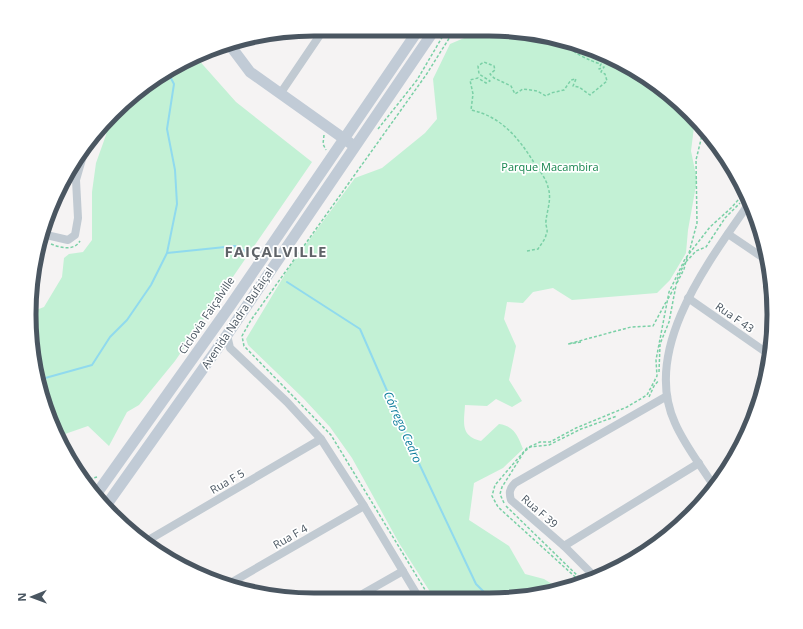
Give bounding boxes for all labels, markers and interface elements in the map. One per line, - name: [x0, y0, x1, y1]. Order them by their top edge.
- park label: Parque Macambira: [501, 159, 599, 174]
- district label: FAIÇALVILLE: [225, 241, 328, 261]
- street label: Avenida Nadra Bufaiçal: [197, 264, 277, 372]
- street label: Ciclovia Faiçalville: [175, 273, 237, 357]
- street label: Rua F 43: [713, 298, 757, 336]
- water label: Córrego Cedro: [380, 388, 426, 466]
- street label: Rua F 5: [207, 465, 247, 497]
- street label: Rua F 39: [519, 491, 561, 531]
- street label: Rua F 4: [270, 520, 311, 552]
- north arrow: [12, 577, 52, 617]
- text: N: [14, 593, 29, 602]

